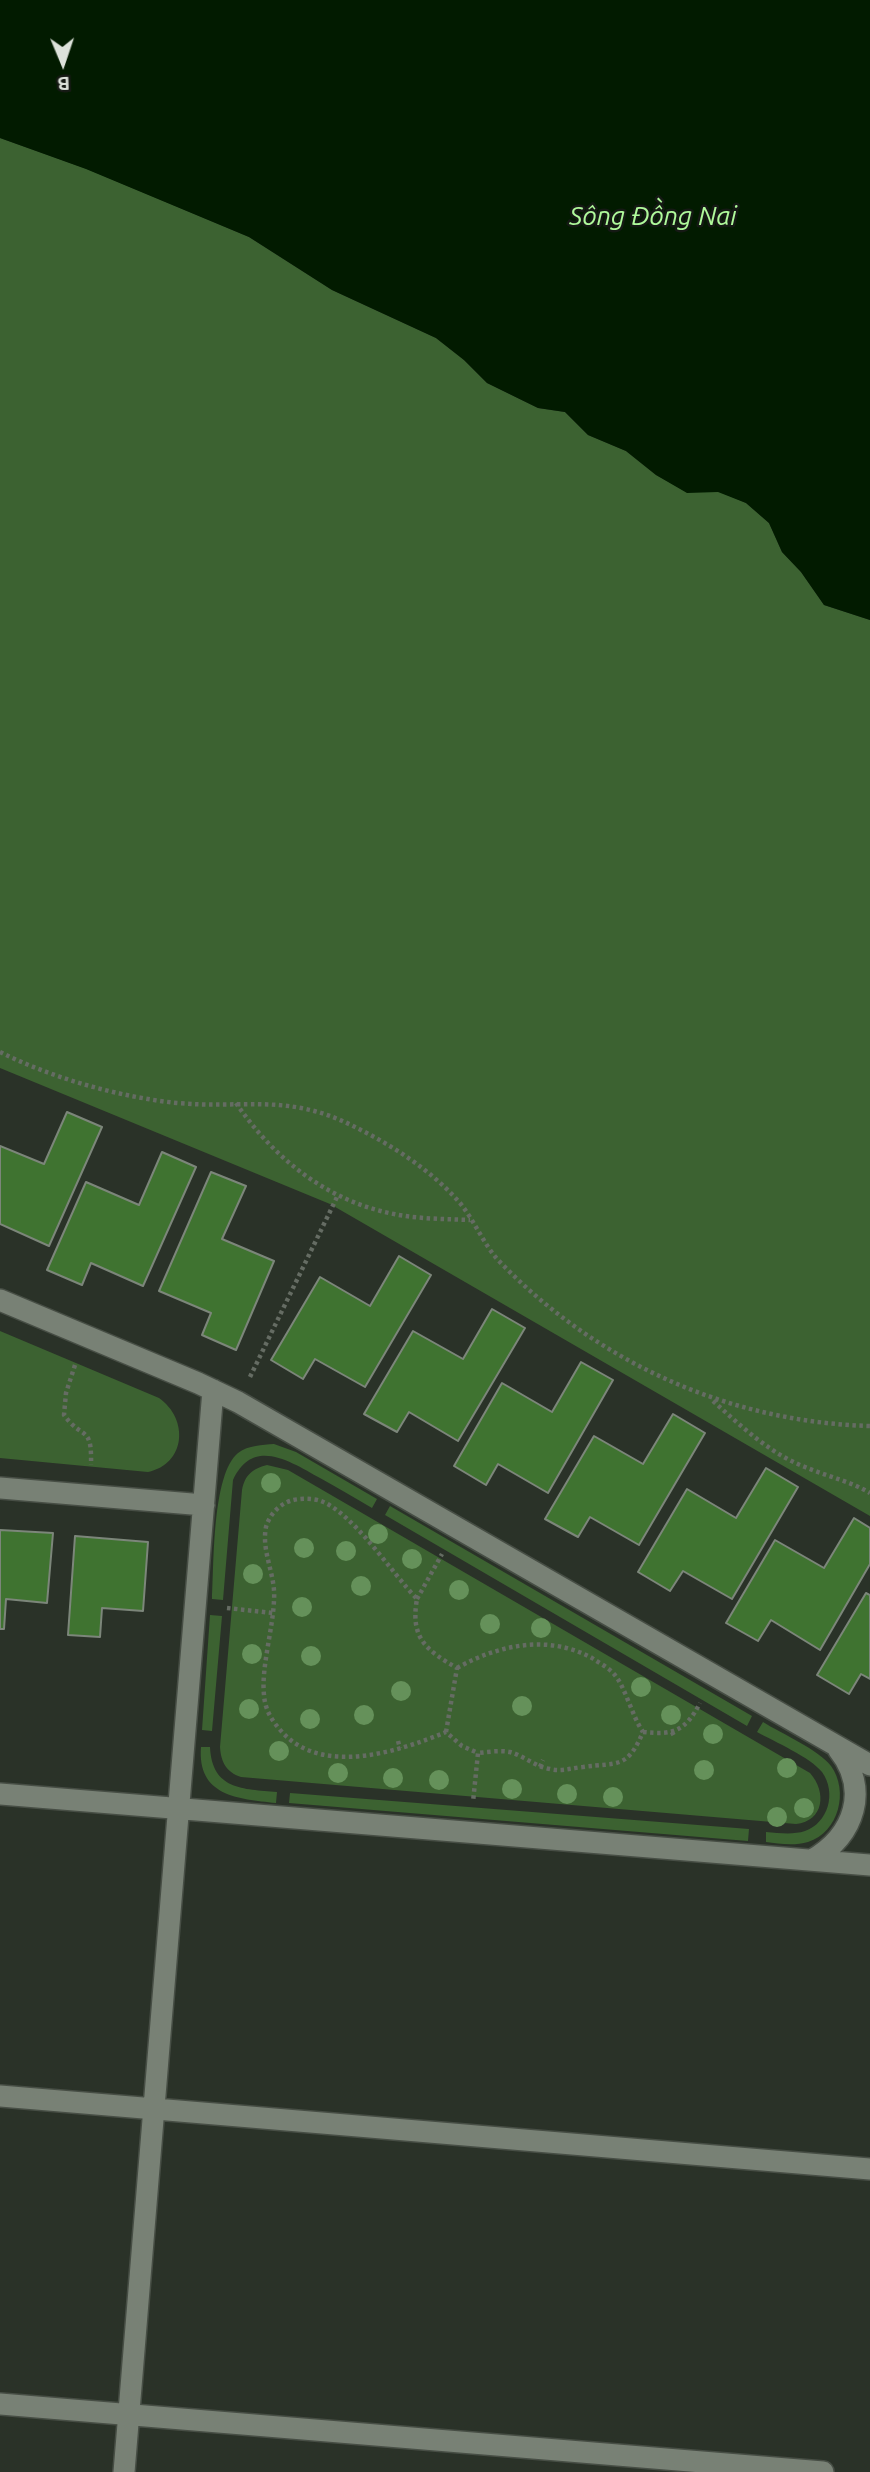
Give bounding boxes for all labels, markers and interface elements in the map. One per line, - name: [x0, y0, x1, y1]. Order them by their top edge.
- north arrow: [28, 28, 98, 98]
- text: B: [57, 73, 70, 95]
- water label: Sông Đồng Nai: [569, 200, 737, 232]

